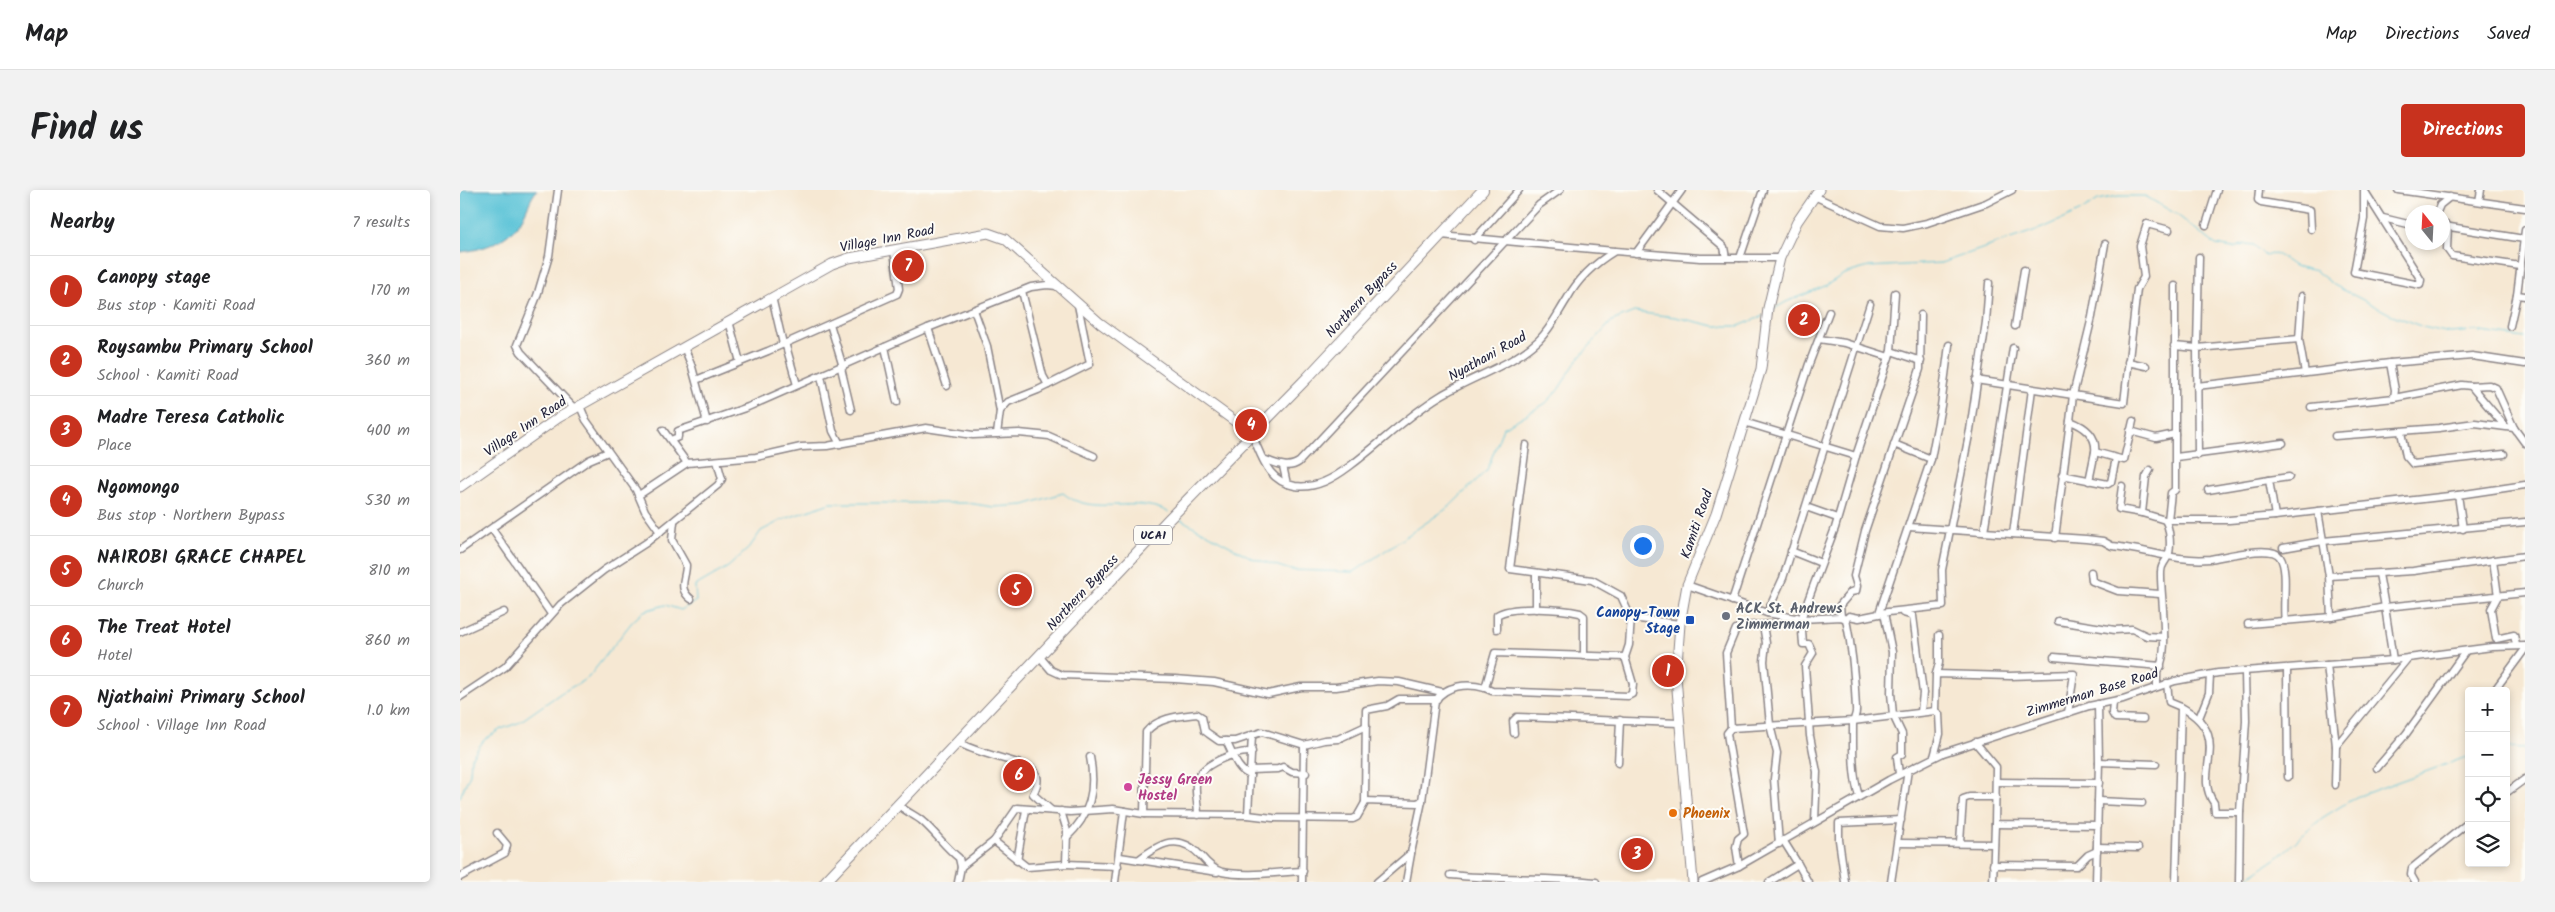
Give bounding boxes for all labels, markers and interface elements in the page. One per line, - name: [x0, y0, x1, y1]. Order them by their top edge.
- text: Map: [25, 15, 68, 54]
- text: Map: [2325, 20, 2357, 49]
- text: Directions: [2385, 20, 2459, 49]
- text: Saved: [2487, 20, 2530, 49]
- text: Find us: [30, 102, 143, 158]
- button: Directions: [2401, 104, 2525, 157]
- north arrow: [2405, 205, 2450, 250]
- text: Nearby: [50, 206, 115, 239]
- text: 7 results: [352, 210, 410, 235]
- street label: Village Inn Road: [838, 219, 937, 259]
- pin: 7: [892, 247, 924, 285]
- street label: Northern Bypass: [1320, 256, 1403, 343]
- text: Canopy stage: [97, 263, 211, 293]
- text: 1: [64, 278, 68, 303]
- text: 170 m: [370, 278, 410, 303]
- text: Bus stop · Kamiti Road: [97, 293, 255, 318]
- pin: 2: [1788, 301, 1820, 339]
- street label: Nyathani Road: [1444, 326, 1532, 387]
- text: Roysambu Primary School: [97, 333, 313, 363]
- text: 2: [61, 348, 71, 373]
- text: 360 m: [365, 348, 410, 373]
- text: School · Kamiti Road: [97, 363, 238, 388]
- street label: Village Inn Road: [480, 390, 572, 463]
- text: Madre Teresa Catholic: [97, 403, 285, 433]
- pin: 4: [1235, 406, 1267, 444]
- text: 3: [62, 418, 70, 443]
- text: 400 m: [366, 418, 410, 443]
- text: Place: [97, 433, 131, 458]
- text: Ngomongo: [97, 473, 179, 503]
- street label: Kamiti Road: [1675, 486, 1719, 562]
- text: 4: [62, 488, 70, 513]
- text: 530 m: [365, 488, 410, 513]
- text: Bus stop · Northern Bypass: [97, 503, 285, 528]
- road number: UCA1: [1134, 526, 1172, 544]
- your location: [1630, 533, 1656, 559]
- text: NAIROBI GRACE CHAPEL: [97, 543, 307, 573]
- street label: Northern Bypass: [1041, 549, 1124, 636]
- text: 5: [62, 558, 70, 583]
- text: 810 m: [368, 558, 410, 583]
- pin: 5: [1000, 571, 1032, 609]
- text: Church: [97, 573, 144, 598]
- place label: ACK St. Andrews Zimmerman: [1736, 598, 1843, 636]
- place label: Canopy-Town Stage: [1596, 602, 1680, 640]
- marker: ACK St. Andrews Zimmerman: [1720, 610, 1732, 622]
- text: The Treat Hotel: [97, 613, 231, 643]
- marker: Canopy-Town Stage: [1684, 614, 1696, 626]
- text: 6: [62, 628, 70, 653]
- text: 860 m: [364, 628, 410, 653]
- text: Hotel: [97, 643, 132, 668]
- pin: 1: [1652, 652, 1684, 690]
- street label: Zimmerman Base Road: [2023, 662, 2162, 724]
- text: Njathaini Primary School: [97, 683, 305, 713]
- map controls: [2465, 687, 2510, 867]
- button: +: [2465, 687, 2510, 732]
- text: 7: [62, 698, 70, 723]
- text: 1.0 km: [367, 698, 410, 723]
- text: School · Village Inn Road: [97, 713, 266, 738]
- button: −: [2465, 732, 2510, 777]
- pin: 6: [1003, 756, 1035, 794]
- place label: Jessy Green Hostel: [1138, 769, 1212, 807]
- button: locate: [2465, 777, 2510, 822]
- marker: Jessy Green Hostel: [1122, 781, 1134, 793]
- place label: Phoenix: [1683, 803, 1730, 825]
- marker: Phoenix: [1667, 807, 1679, 819]
- button: layers: [2465, 822, 2510, 867]
- pin: 3: [1621, 835, 1653, 873]

